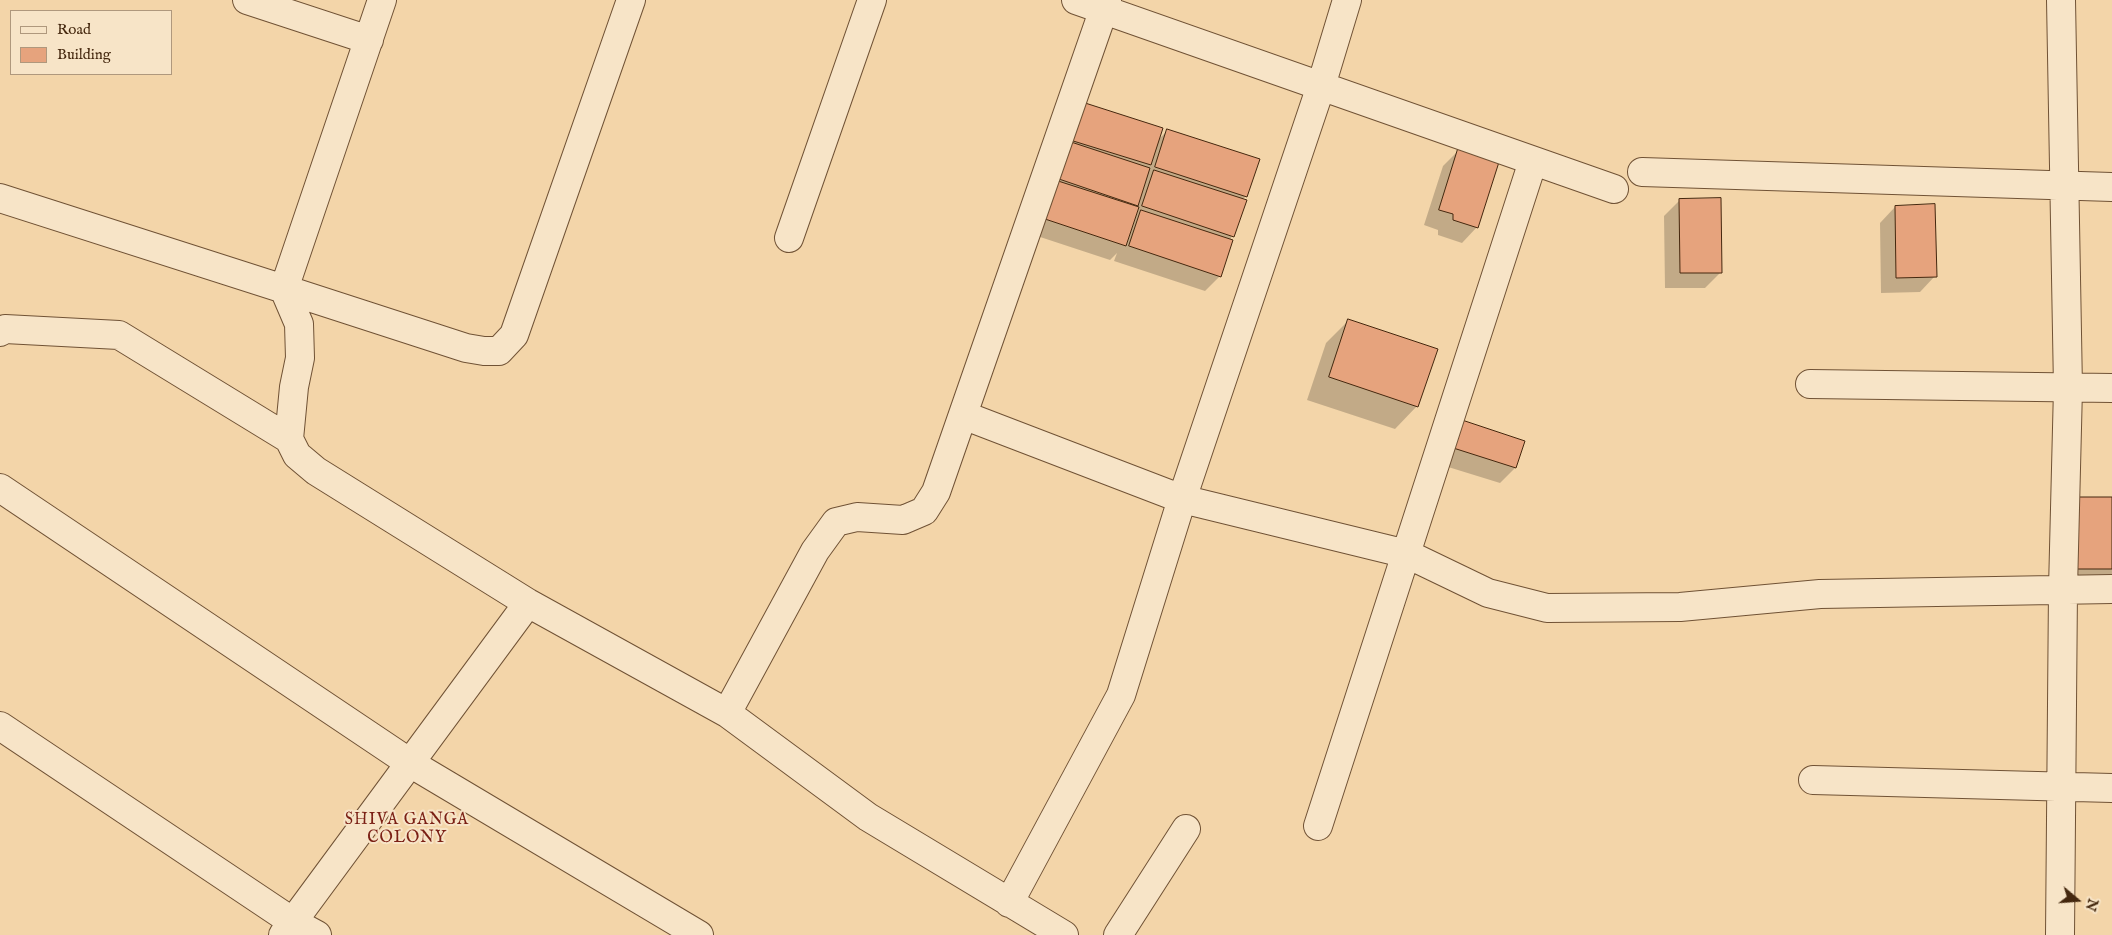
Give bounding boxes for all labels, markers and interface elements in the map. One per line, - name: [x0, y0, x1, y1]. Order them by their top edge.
- legend: [10, 10, 172, 75]
- text: Road: [57, 20, 91, 39]
- text: Building: [57, 45, 111, 64]
- district label: SHIVA GANGA COLONY: [343, 811, 471, 849]
- north arrow: [2052, 875, 2102, 925]
- text: N: [2081, 896, 2102, 913]

